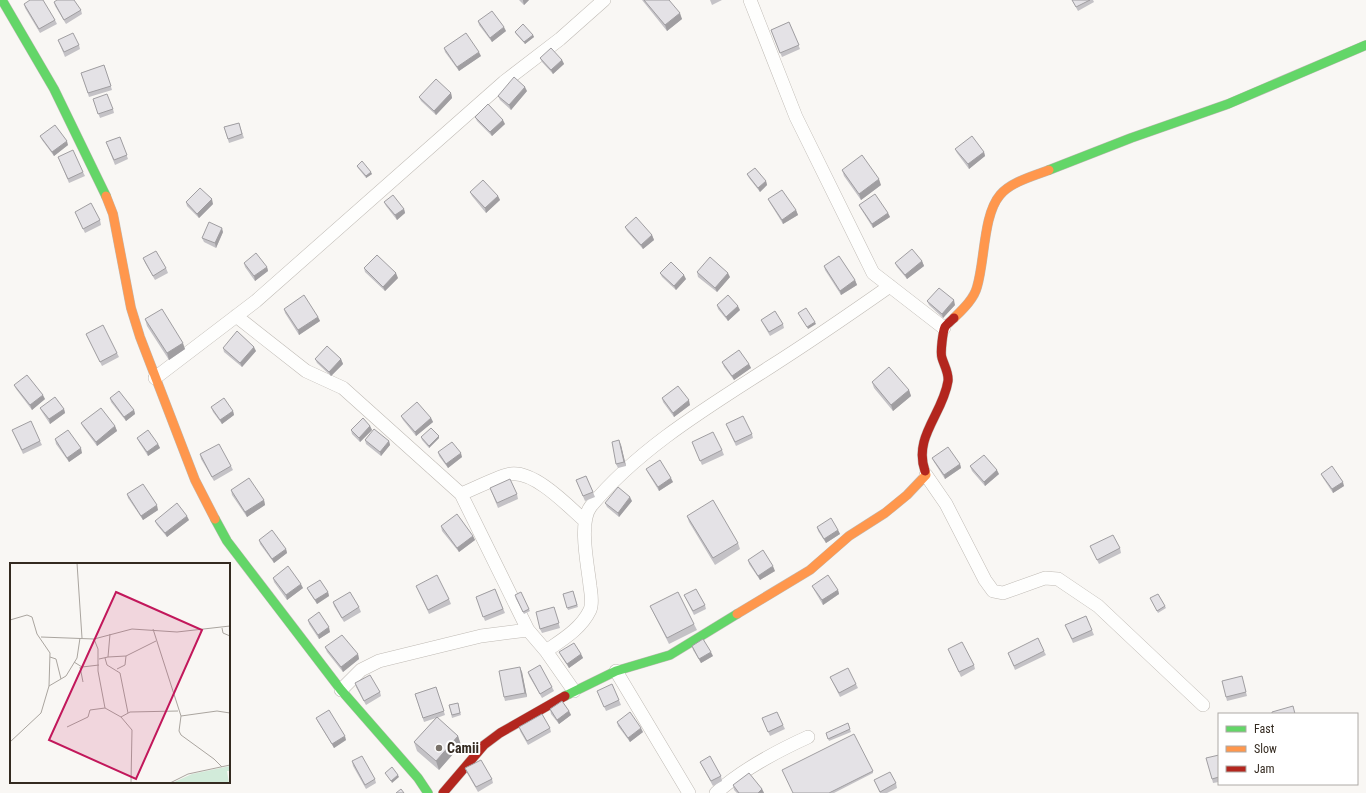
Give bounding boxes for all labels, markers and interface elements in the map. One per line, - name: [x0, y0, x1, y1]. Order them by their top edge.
- inset map: [10, 563, 230, 783]
- legend: [1218, 713, 1358, 785]
- text: Fast: [1254, 722, 1275, 736]
- place label: Camii: [447, 740, 479, 756]
- text: Slow: [1254, 742, 1277, 756]
- marker: Camii: [434, 743, 444, 753]
- text: Jam: [1254, 762, 1275, 776]

